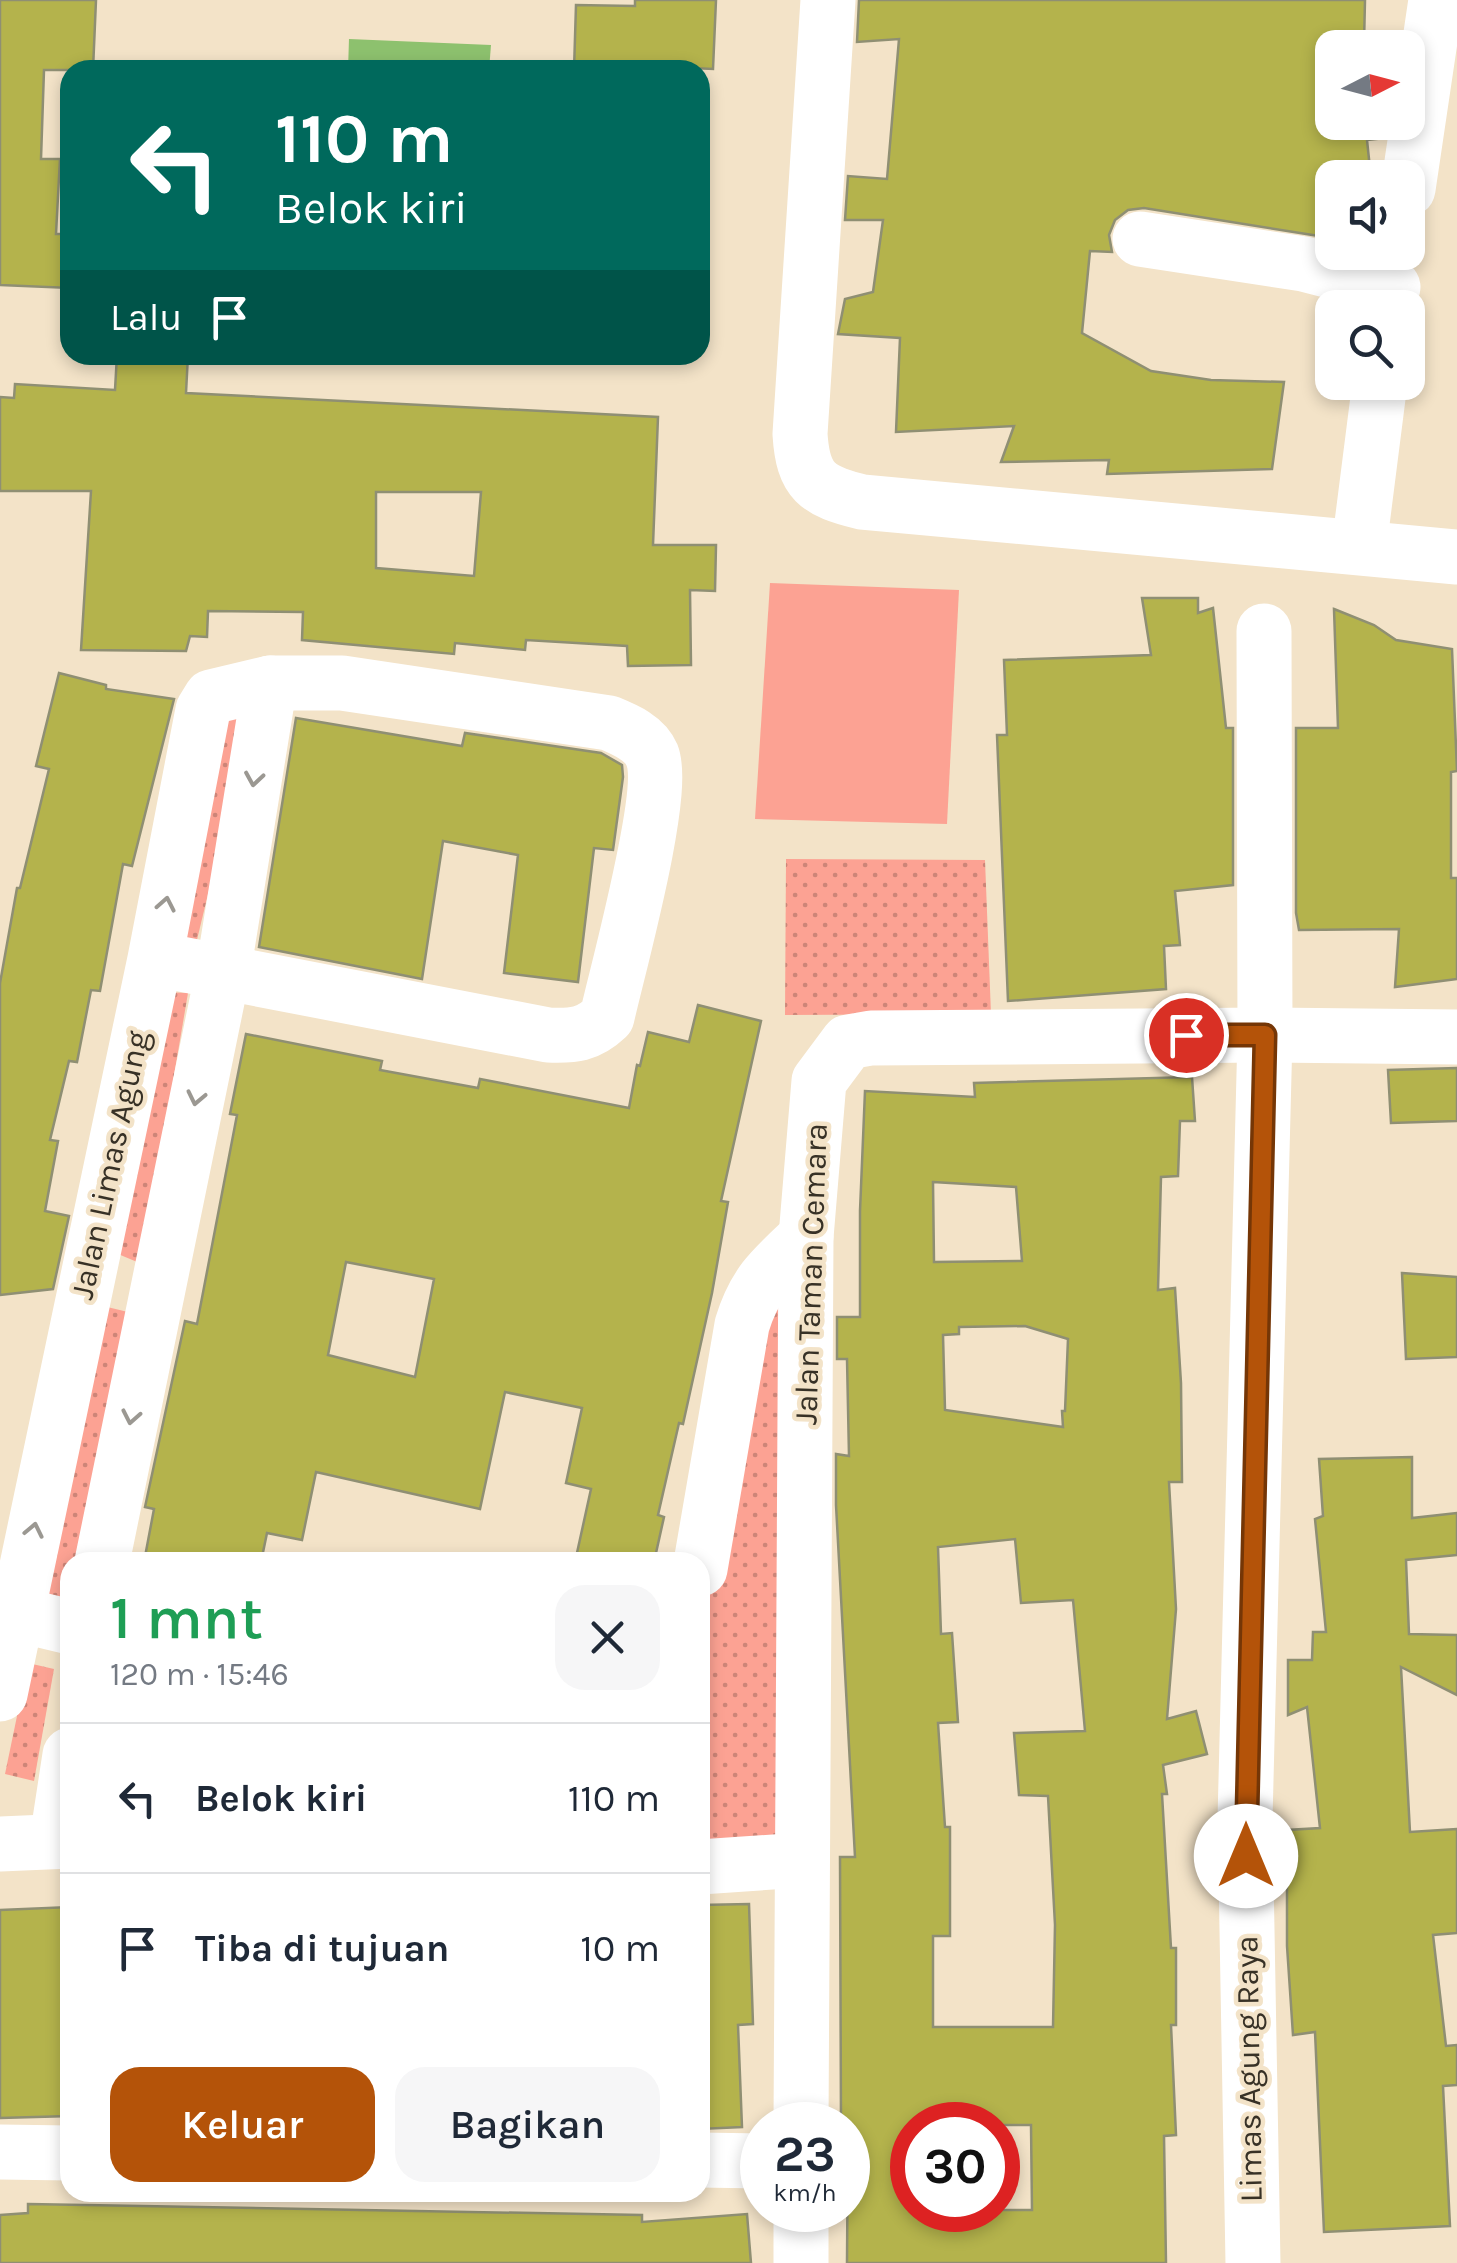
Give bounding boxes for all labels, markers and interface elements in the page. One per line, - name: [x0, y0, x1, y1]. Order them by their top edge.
- north arrow: [1315, 30, 1425, 140]
- map controls: [1315, 30, 1425, 400]
- text: 110 m: [275, 98, 453, 180]
- icon: left: [110, 100, 240, 230]
- button: sound: [1315, 160, 1425, 270]
- text: Belok kiri: [275, 182, 468, 234]
- icon: arrive: [202, 290, 257, 345]
- button: search: [1315, 290, 1425, 400]
- text: Lalu: [110, 295, 182, 340]
- one-way arrow: [245, 771, 266, 787]
- one-way arrow: [154, 895, 175, 912]
- pin: [1144, 993, 1229, 1078]
- icon: arrive: [1159, 1008, 1214, 1063]
- street label: Jalan Limas Agung: [63, 1027, 157, 1303]
- one-way arrow: [187, 1090, 208, 1107]
- street label: Jalan Taman Cemara: [787, 1122, 835, 1426]
- one-way arrow: [121, 1408, 142, 1425]
- one-way arrow: [22, 1522, 43, 1539]
- text: 1 mnt: [110, 1583, 263, 1653]
- button: close: [555, 1585, 660, 1690]
- text: 120 m · 15:46: [110, 1656, 289, 1693]
- icon: left: [110, 1771, 165, 1826]
- text: Belok kiri: [195, 1776, 367, 1821]
- text: 110 m: [568, 1776, 660, 1821]
- position arrow: [1194, 1804, 1298, 1908]
- icon: arrive: [110, 1921, 165, 1976]
- text: Tiba di tujuan: [195, 1926, 450, 1971]
- text: 10 m: [580, 1926, 660, 1971]
- street label: Limas Agung Raya: [1228, 1935, 1270, 2203]
- button: Keluar: [110, 2067, 375, 2182]
- button: Bagikan: [395, 2067, 660, 2182]
- speed limit sign: 30: [890, 2102, 1020, 2232]
- text: 23: [774, 2125, 836, 2184]
- text: km/h: [773, 2178, 837, 2207]

